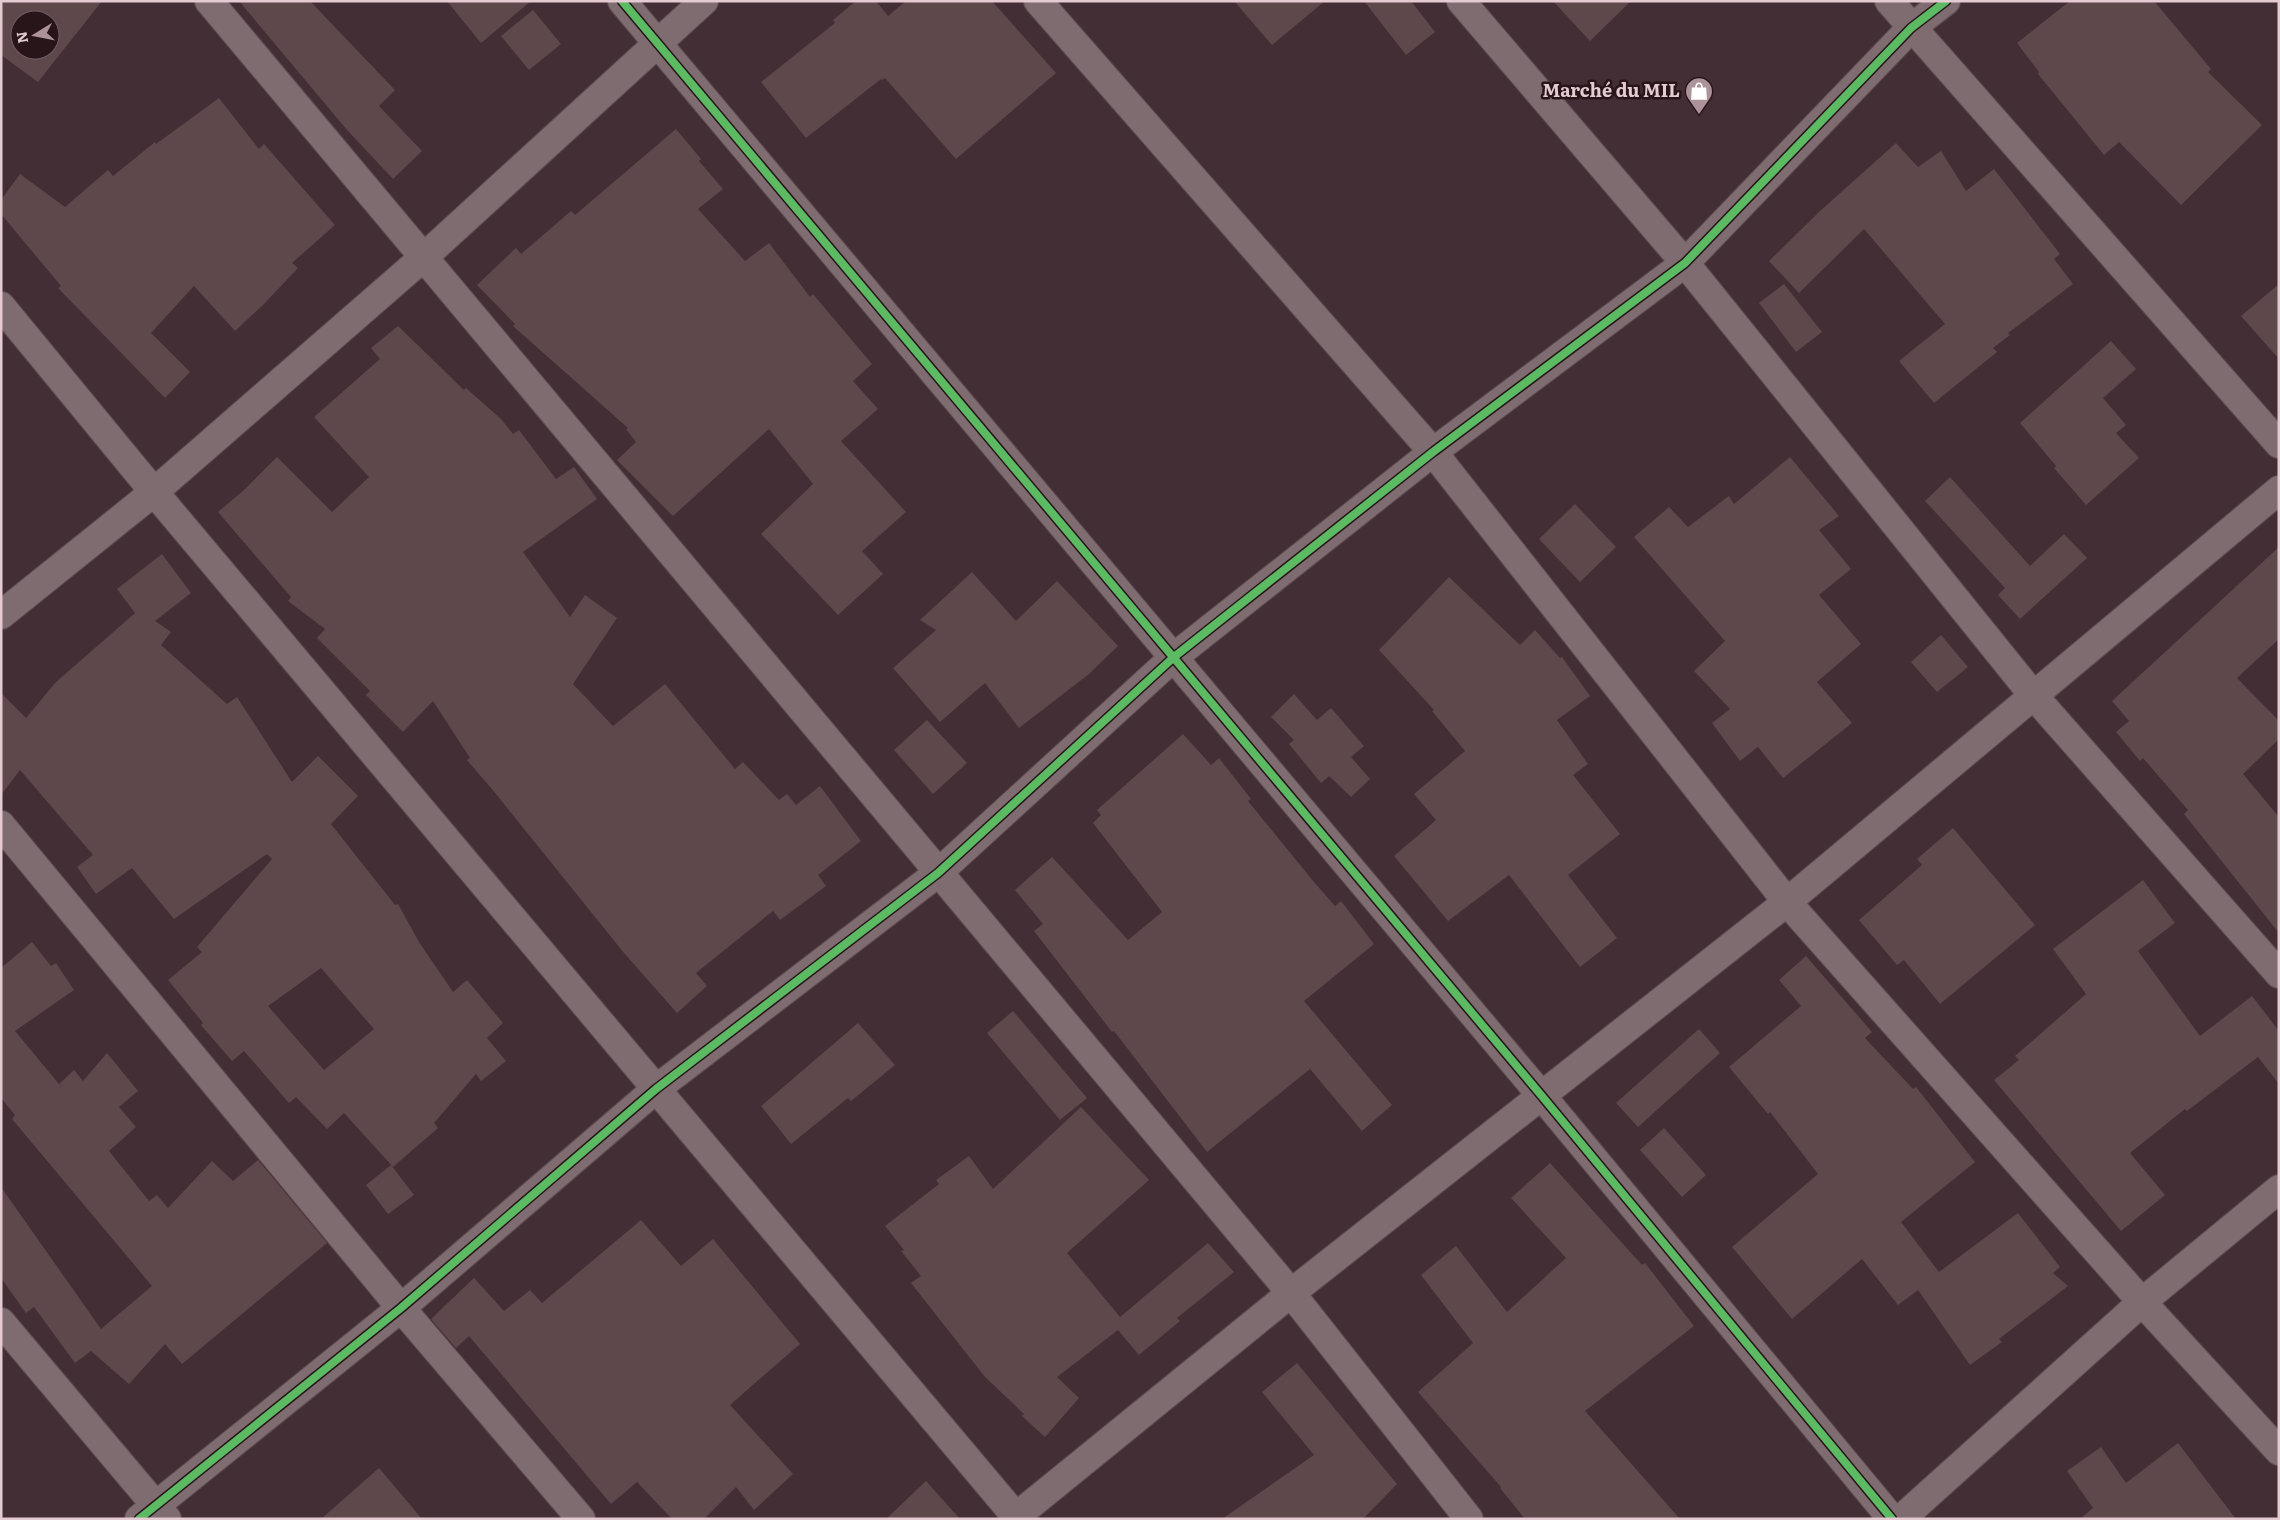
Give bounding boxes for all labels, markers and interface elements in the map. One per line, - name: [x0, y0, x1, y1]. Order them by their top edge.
- north arrow: [10, 10, 60, 60]
- text: N: [10, 30, 32, 45]
- place label: Marché du MIL: [1543, 76, 1680, 103]
- shop icon: Marché du MIL: [1684, 76, 1714, 115]

